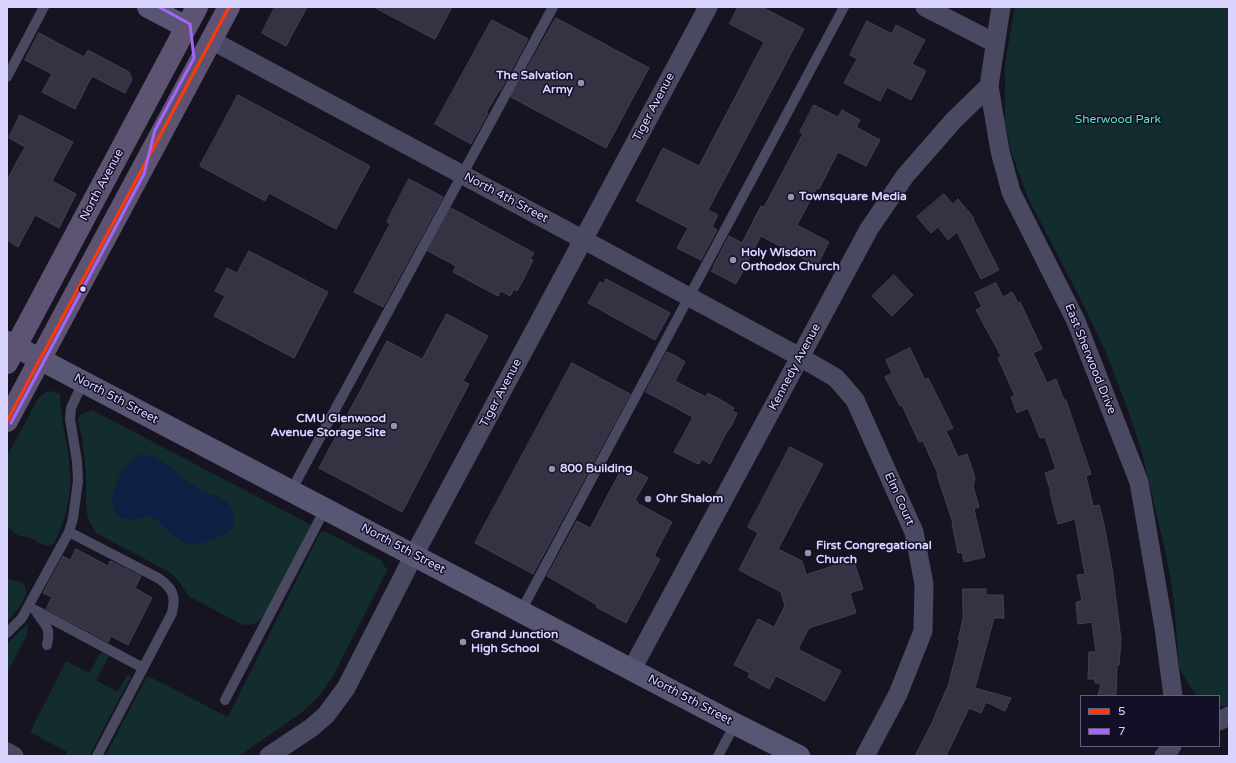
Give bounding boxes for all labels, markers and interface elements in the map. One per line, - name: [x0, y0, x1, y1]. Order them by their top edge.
- place label: The Salvation Army: [496, 69, 573, 97]
- street label: Tiger Avenue: [630, 70, 678, 144]
- marker: The Salvation Army: [576, 78, 586, 88]
- park label: Sherwood Park: [1075, 113, 1161, 127]
- street label: North Avenue: [77, 147, 127, 223]
- street label: North 4th Street: [461, 170, 551, 226]
- place label: Townsquare Media: [799, 190, 907, 204]
- marker: Townsquare Media: [786, 192, 796, 202]
- place label: Holy Wisdom Orthodox Church: [741, 246, 840, 274]
- marker: Holy Wisdom Orthodox Church: [728, 255, 738, 265]
- unlabelled marker: [78, 284, 88, 294]
- street label: East Sherwood Drive: [1061, 302, 1119, 416]
- street label: Kennedy Avenue: [766, 321, 824, 413]
- street label: Tiger Avenue: [477, 356, 525, 430]
- street label: North 5th Street: [71, 371, 161, 427]
- place label: CMU Glenwood Avenue Storage Site: [271, 412, 386, 440]
- marker: CMU Glenwood Avenue Storage Site: [389, 421, 399, 431]
- place label: 800 Building: [560, 462, 633, 476]
- marker: 800 Building: [547, 464, 557, 474]
- street label: Elm Court: [881, 470, 917, 528]
- place label: Ohr Shalom: [656, 492, 723, 506]
- marker: Ohr Shalom: [643, 494, 653, 504]
- street label: North 5th Street: [358, 521, 448, 577]
- place label: First Congregational Church: [816, 539, 932, 567]
- marker: First Congregational Church: [803, 548, 813, 558]
- place label: Grand Junction High School: [471, 628, 558, 656]
- marker: Grand Junction High School: [458, 637, 468, 647]
- street label: North 5th Street: [645, 672, 735, 728]
- legend: [1080, 695, 1220, 747]
- text: 5: [1118, 704, 1126, 718]
- text: 7: [1118, 724, 1126, 738]

